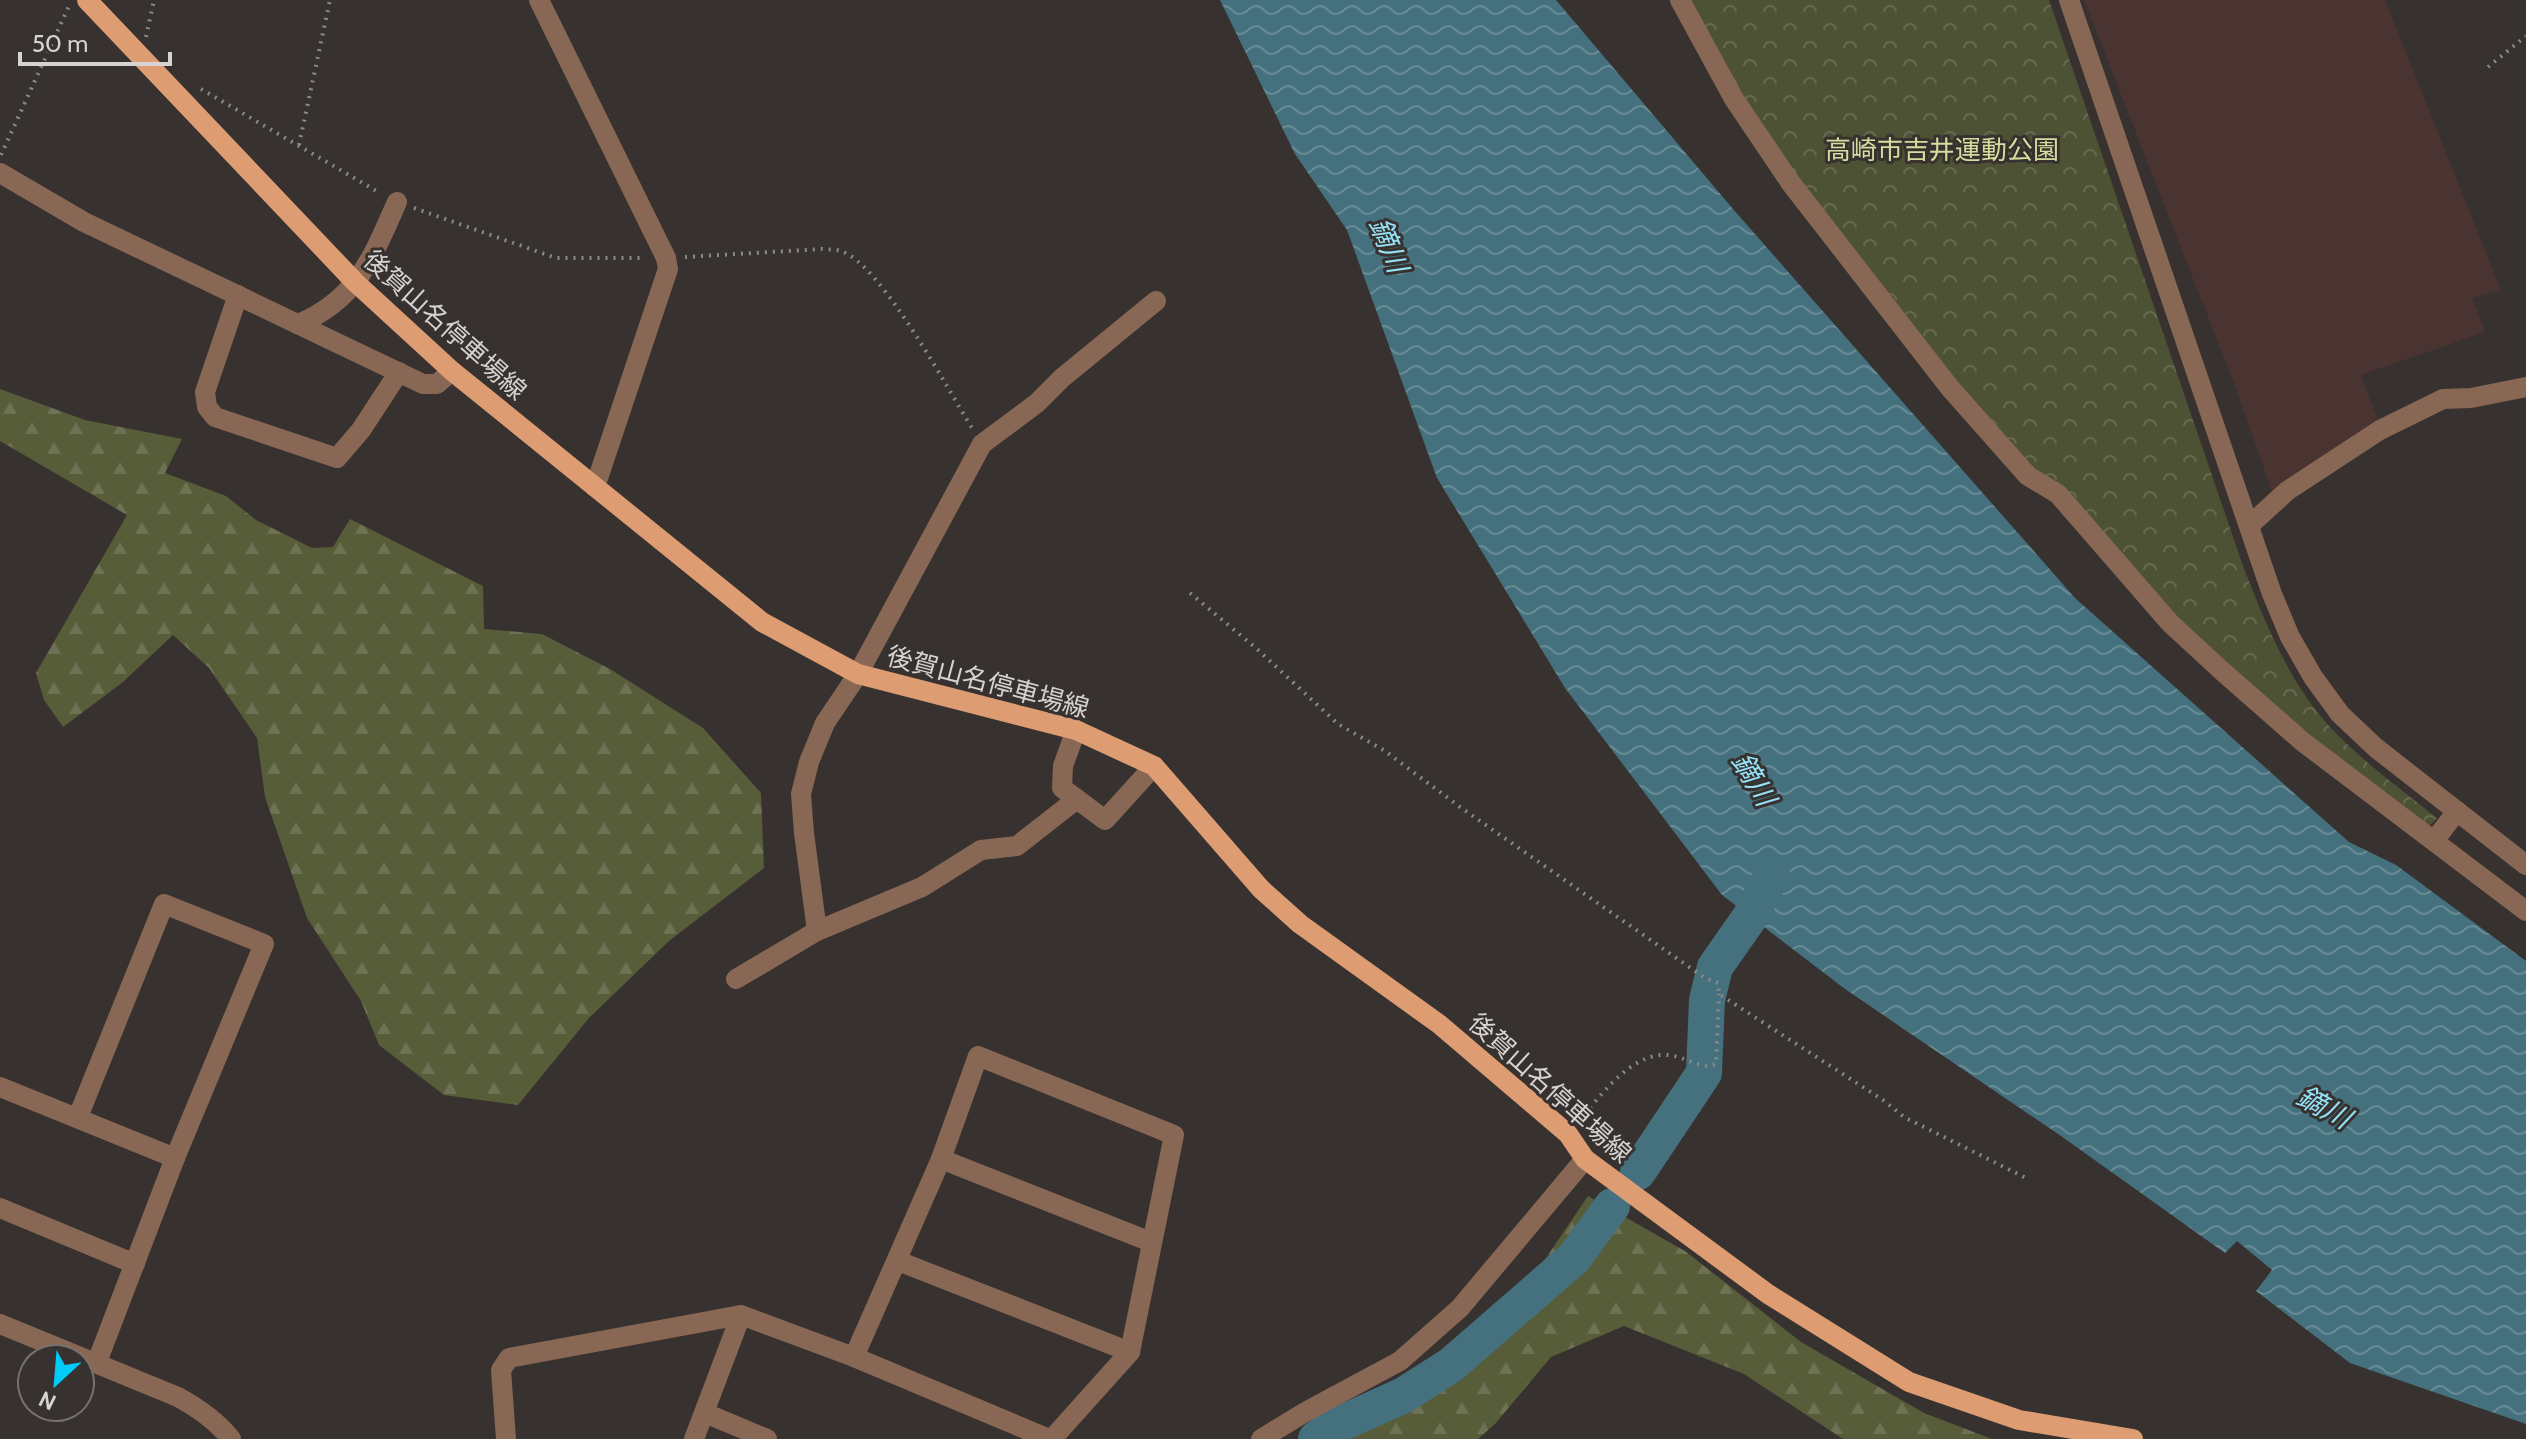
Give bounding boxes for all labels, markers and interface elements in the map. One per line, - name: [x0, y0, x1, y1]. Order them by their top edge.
- scale bar: [20, 16, 170, 66]
- text: 50 m: [32, 29, 88, 58]
- park label: 高崎市吉井運動公園: [1825, 134, 2059, 166]
- water label: 鏑川: [1363, 213, 1416, 280]
- street label: 後賀山名停車場線: [357, 244, 533, 406]
- street label: 後賀山名停車場線: [883, 640, 1093, 724]
- water label: 鏑川: [1725, 746, 1785, 814]
- street label: 後賀山名停車場線: [1462, 1007, 1638, 1169]
- water label: 鏑川: [2291, 1079, 2359, 1137]
- north arrow: [16, 1343, 96, 1423]
- text: N: [35, 1385, 60, 1416]

